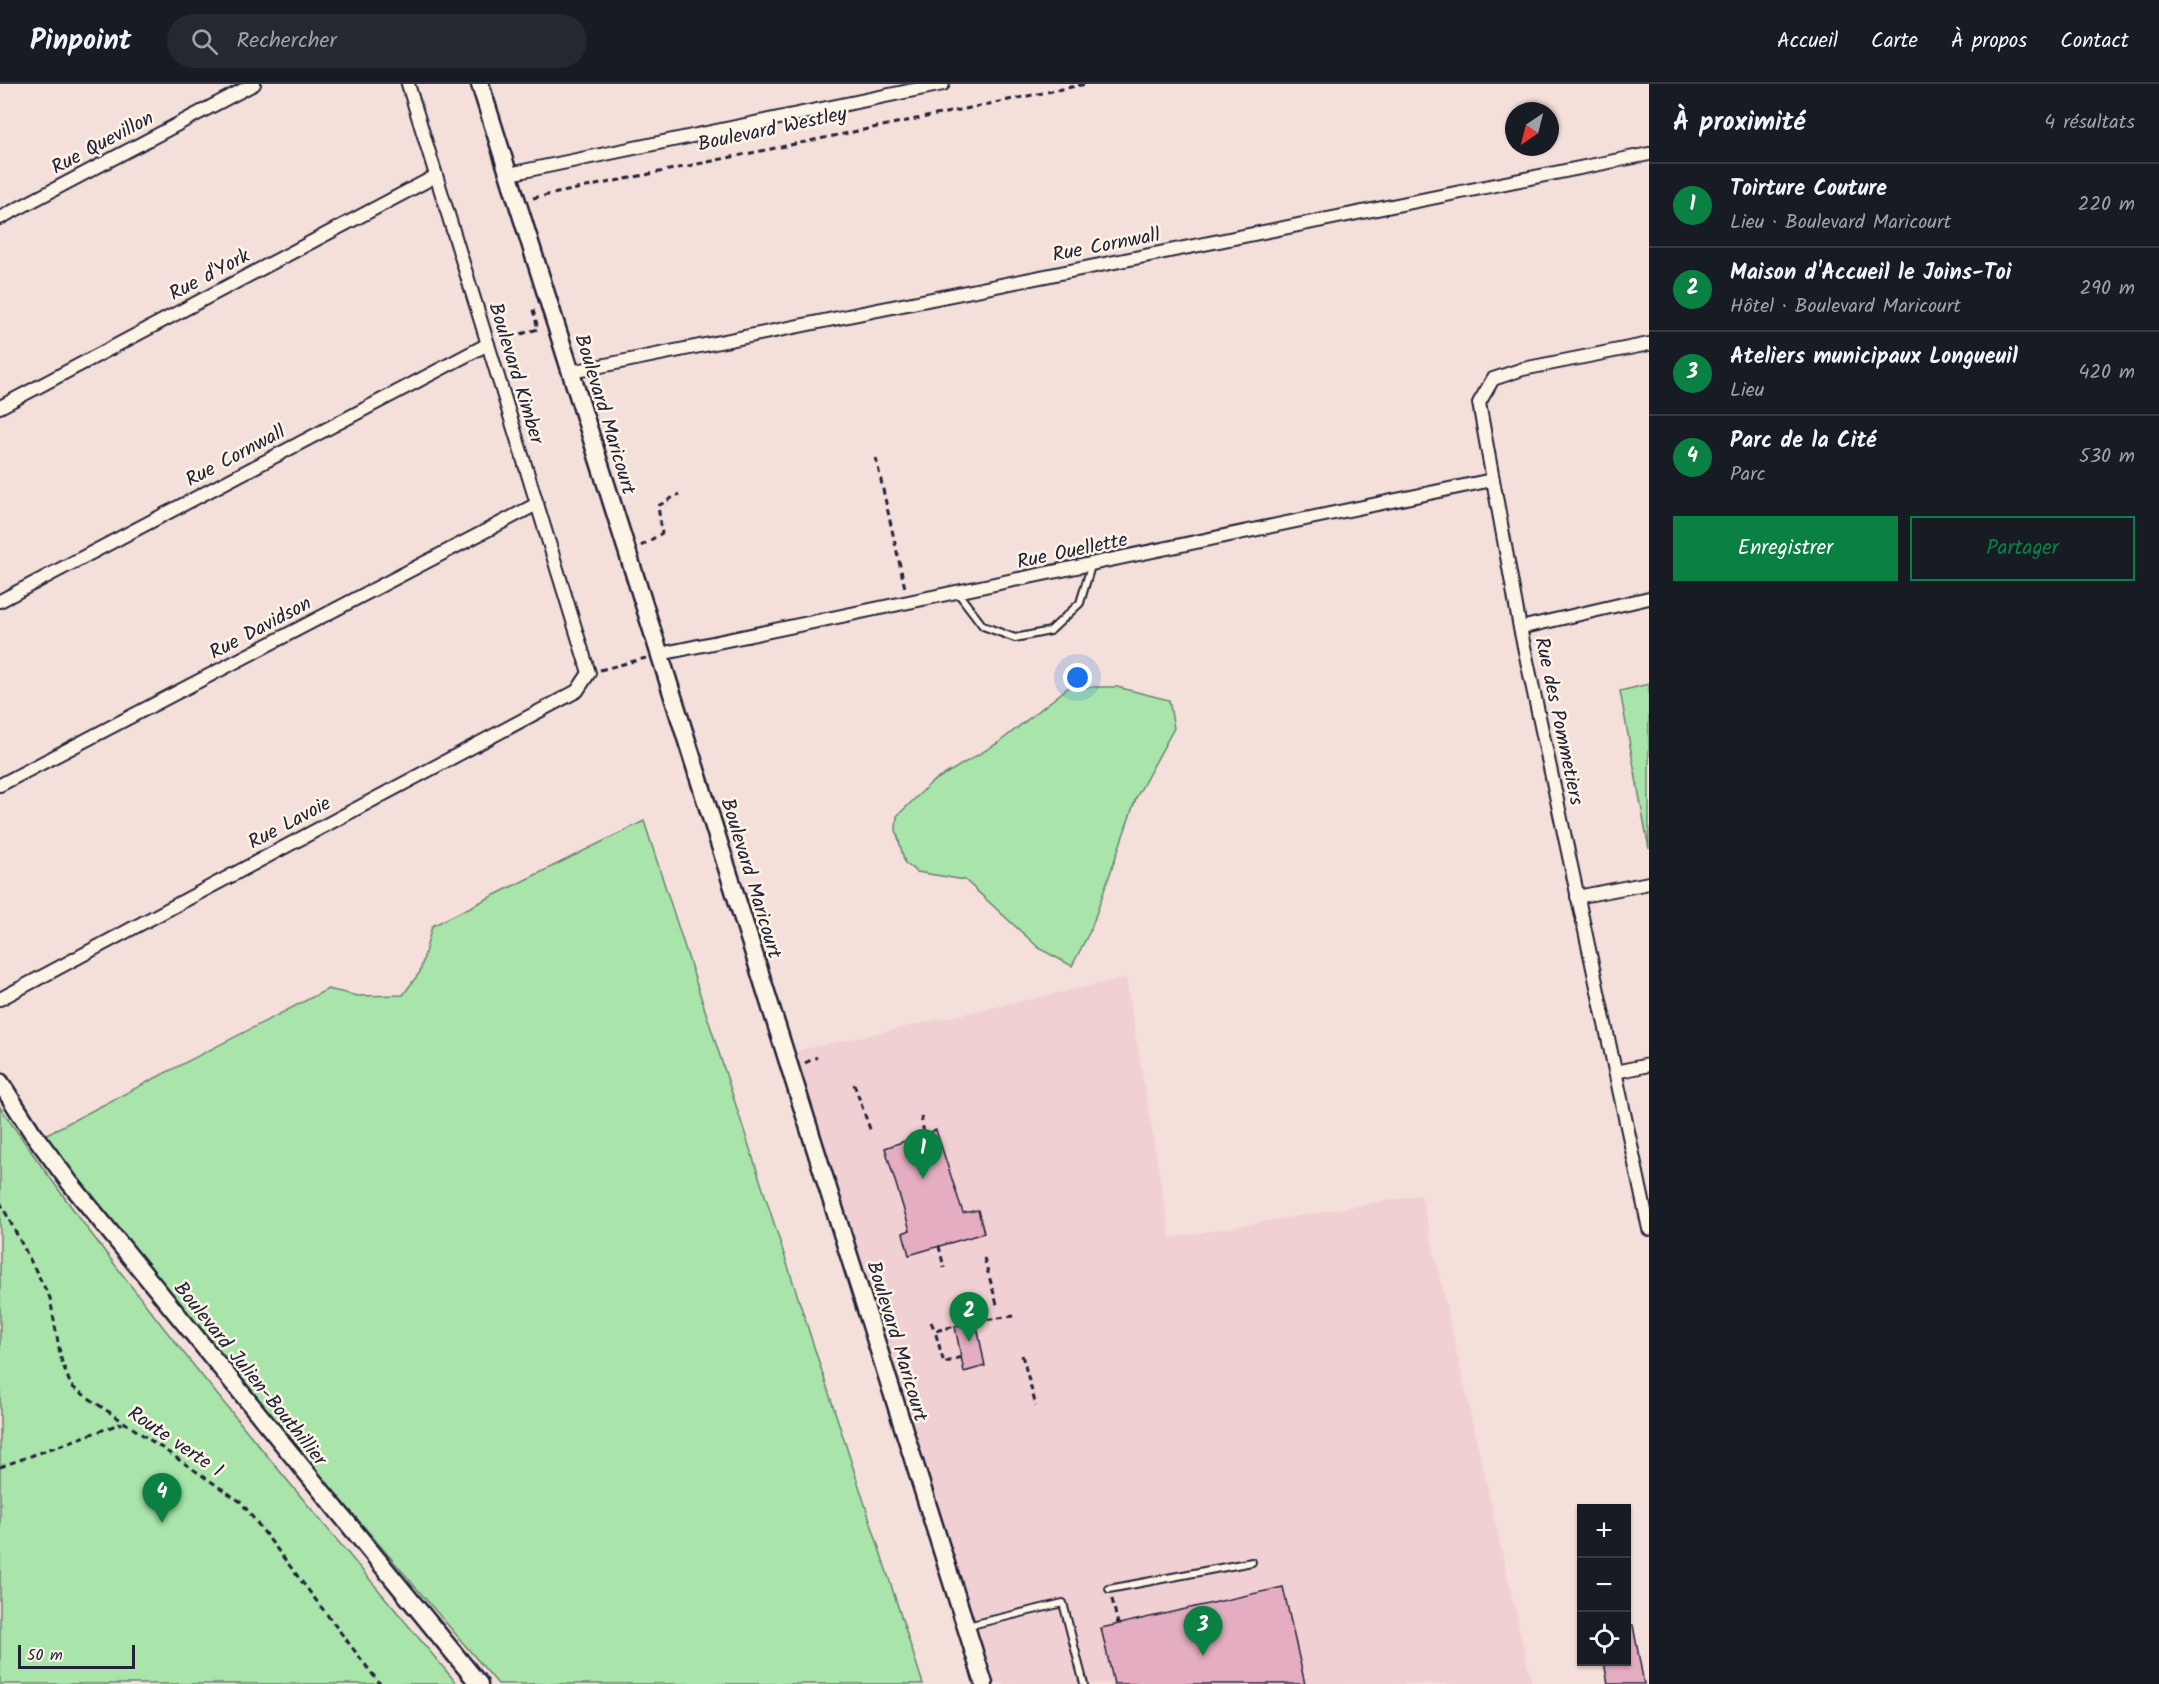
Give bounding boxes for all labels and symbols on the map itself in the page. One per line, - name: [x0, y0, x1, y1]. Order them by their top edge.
- street label: Boulevard Westley: [695, 98, 851, 161]
- north arrow: [1505, 102, 1559, 156]
- street label: Rue Quevillon: [46, 103, 160, 184]
- street label: Rue Cornwall: [1050, 220, 1163, 272]
- street label: Rue d'York: [164, 241, 257, 310]
- street label: Boulevard Kimber: [478, 299, 552, 450]
- street label: Boulevard Maricourt: [564, 330, 644, 499]
- street label: Rue Cornwall: [180, 417, 292, 497]
- street label: Rue Ouellette: [1014, 525, 1131, 579]
- street label: Rue Davidson: [204, 588, 318, 669]
- street label: Rue des Pommetiers: [1525, 634, 1592, 809]
- your location: [1063, 663, 1092, 692]
- street label: Rue Lavoie: [243, 789, 337, 859]
- street label: Boulevard Maricourt: [710, 794, 790, 963]
- pin: 1: [904, 1130, 942, 1179]
- street label: Boulevard Maricourt: [856, 1257, 936, 1426]
- street label: Boulevard Julien-Bouthillier: [165, 1275, 335, 1475]
- pin: 2: [950, 1292, 988, 1342]
- street label: Route verte 1: [120, 1399, 230, 1487]
- pin: 4: [142, 1474, 182, 1523]
- pin: 3: [1184, 1606, 1222, 1656]
- scale bar: [18, 1642, 135, 1670]

